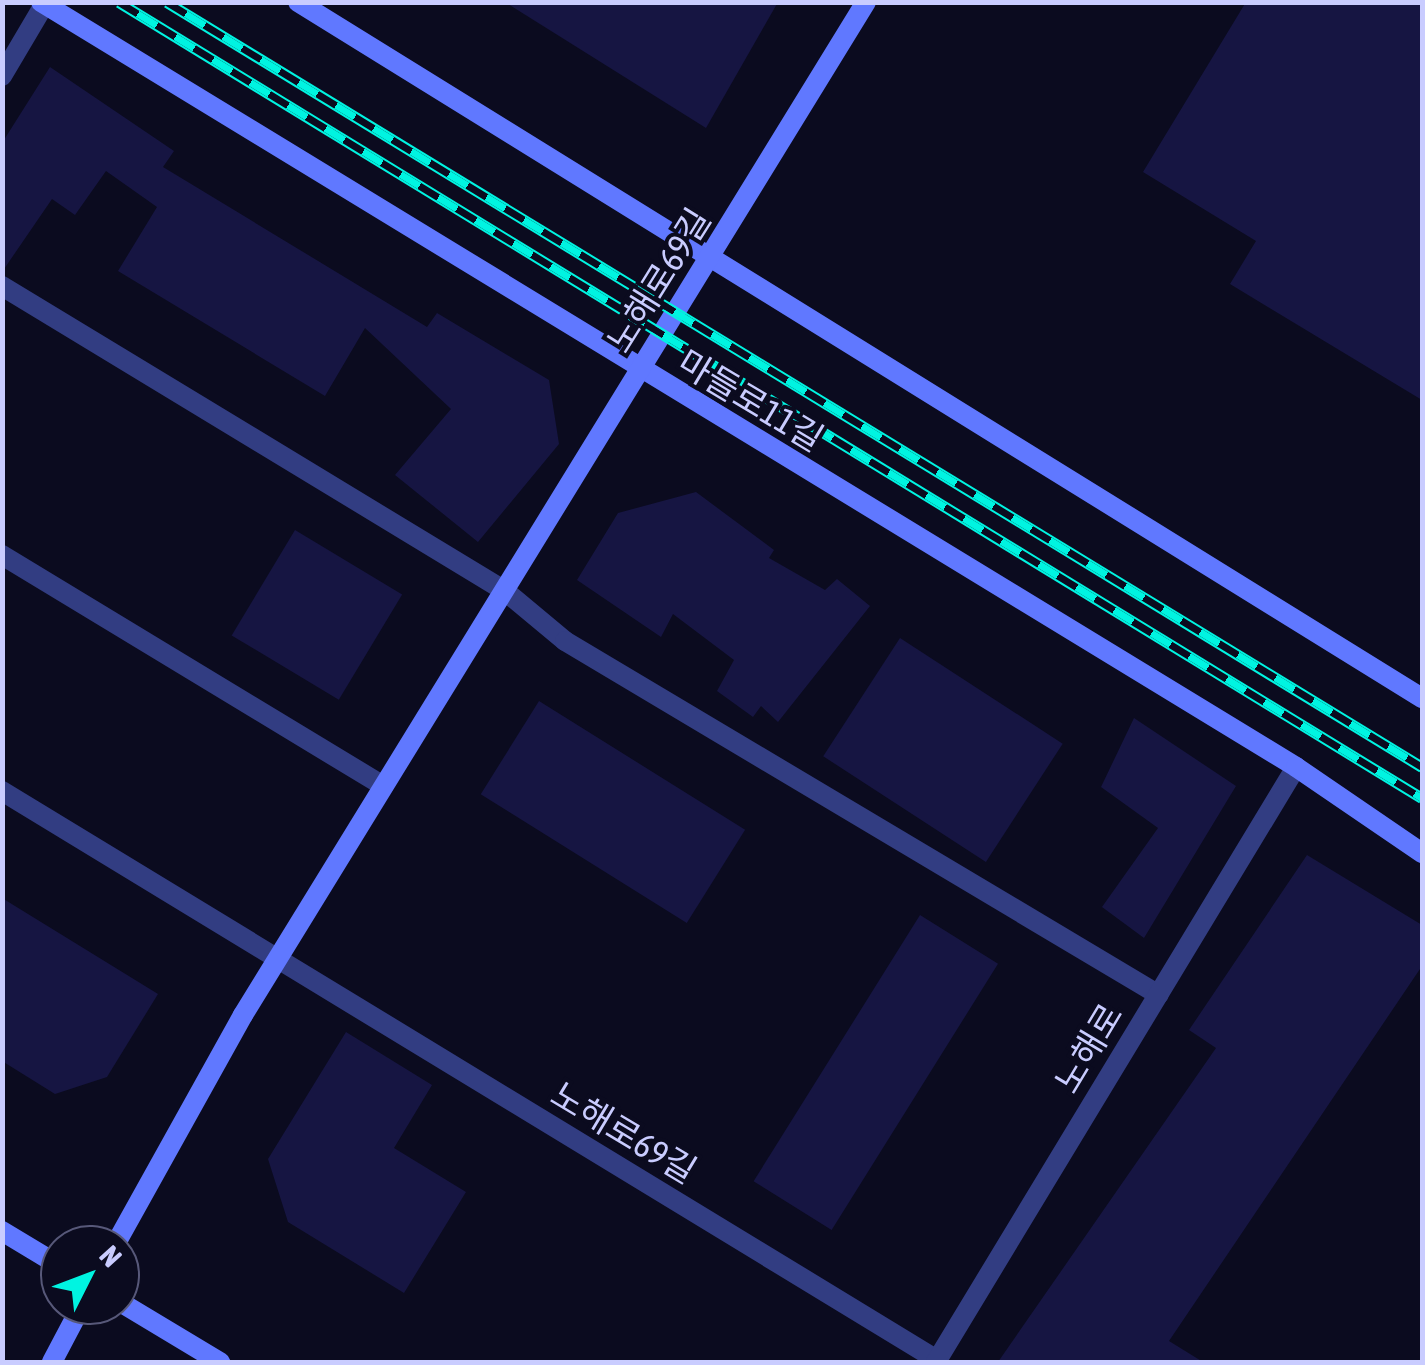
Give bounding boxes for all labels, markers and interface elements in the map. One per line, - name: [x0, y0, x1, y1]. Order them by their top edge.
- street label: 노해로69길: [597, 200, 719, 360]
- street label: 마들로11길: [671, 340, 831, 460]
- street label: 노해로: [1045, 996, 1131, 1100]
- street label: 노해로69길: [544, 1072, 704, 1192]
- north arrow: [40, 1225, 140, 1325]
- text: N: [93, 1239, 128, 1273]

